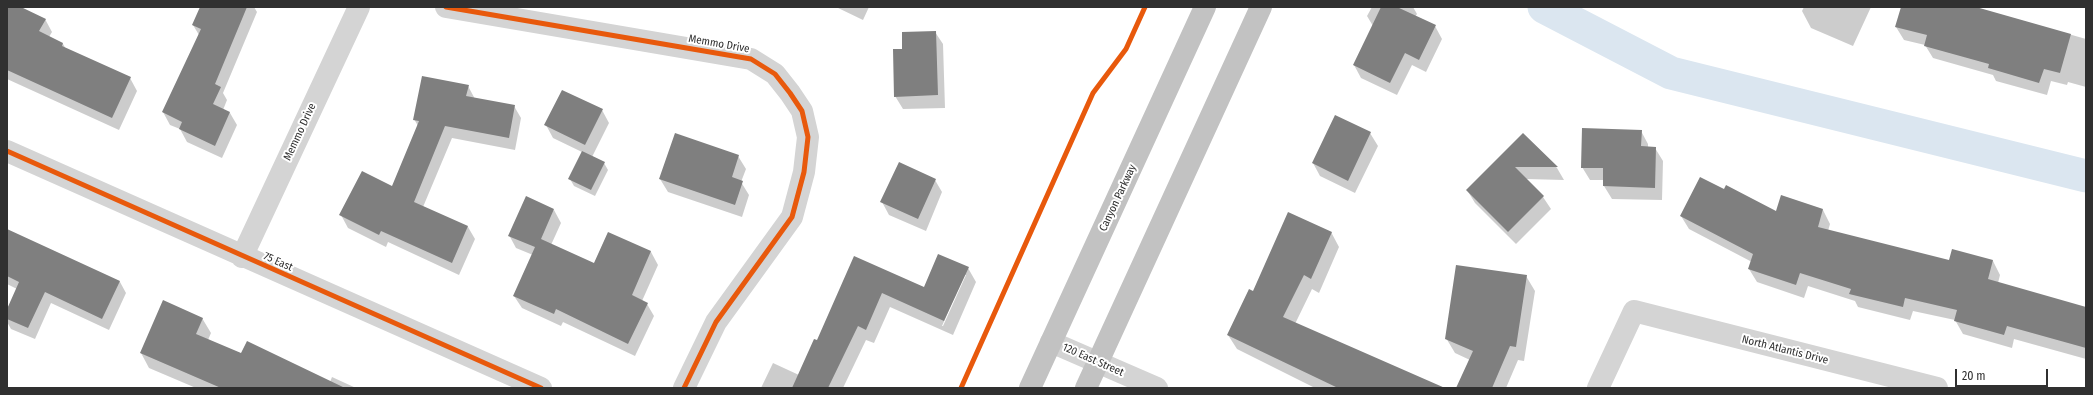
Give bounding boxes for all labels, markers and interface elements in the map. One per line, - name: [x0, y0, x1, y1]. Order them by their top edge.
- street label: Memmo Drive: [687, 32, 751, 56]
- street label: Memmo Drive: [281, 101, 319, 163]
- street label: Canyon Parkway: [1097, 162, 1139, 234]
- street label: 75 East: [261, 250, 295, 274]
- street label: North Atlantis Drive: [1740, 333, 1830, 367]
- street label: 120 East Street: [1060, 341, 1126, 379]
- scale bar: [1957, 361, 2050, 387]
- text: 20 m: [1962, 369, 1986, 383]

